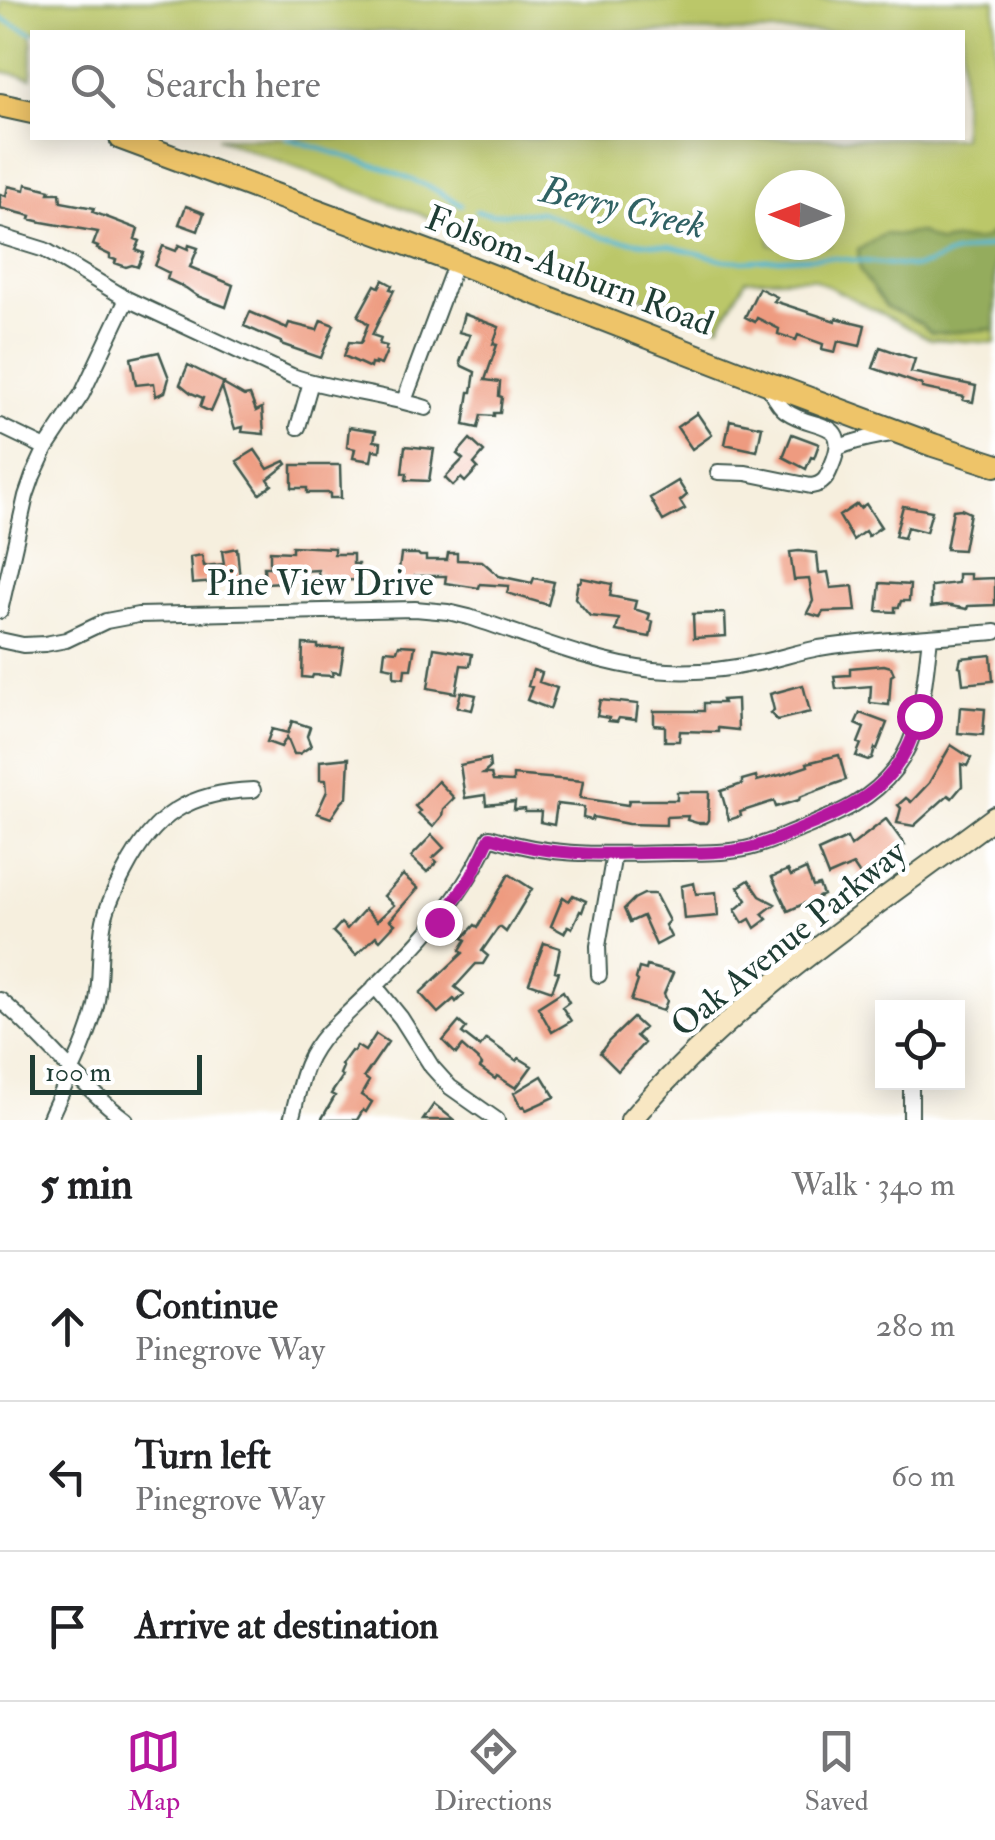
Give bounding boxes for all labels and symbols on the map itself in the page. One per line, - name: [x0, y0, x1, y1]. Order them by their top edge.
- water label: Berry Creek: [534, 165, 710, 250]
- north arrow: [755, 170, 845, 260]
- street label: Folsom-Auburn Road: [420, 196, 720, 346]
- street label: Pine View Drive: [206, 562, 434, 606]
- route start: [897, 694, 943, 740]
- street label: Oak Avenue Parkway: [662, 830, 916, 1047]
- route end: [417, 900, 463, 946]
- scale bar: [30, 1050, 202, 1094]

